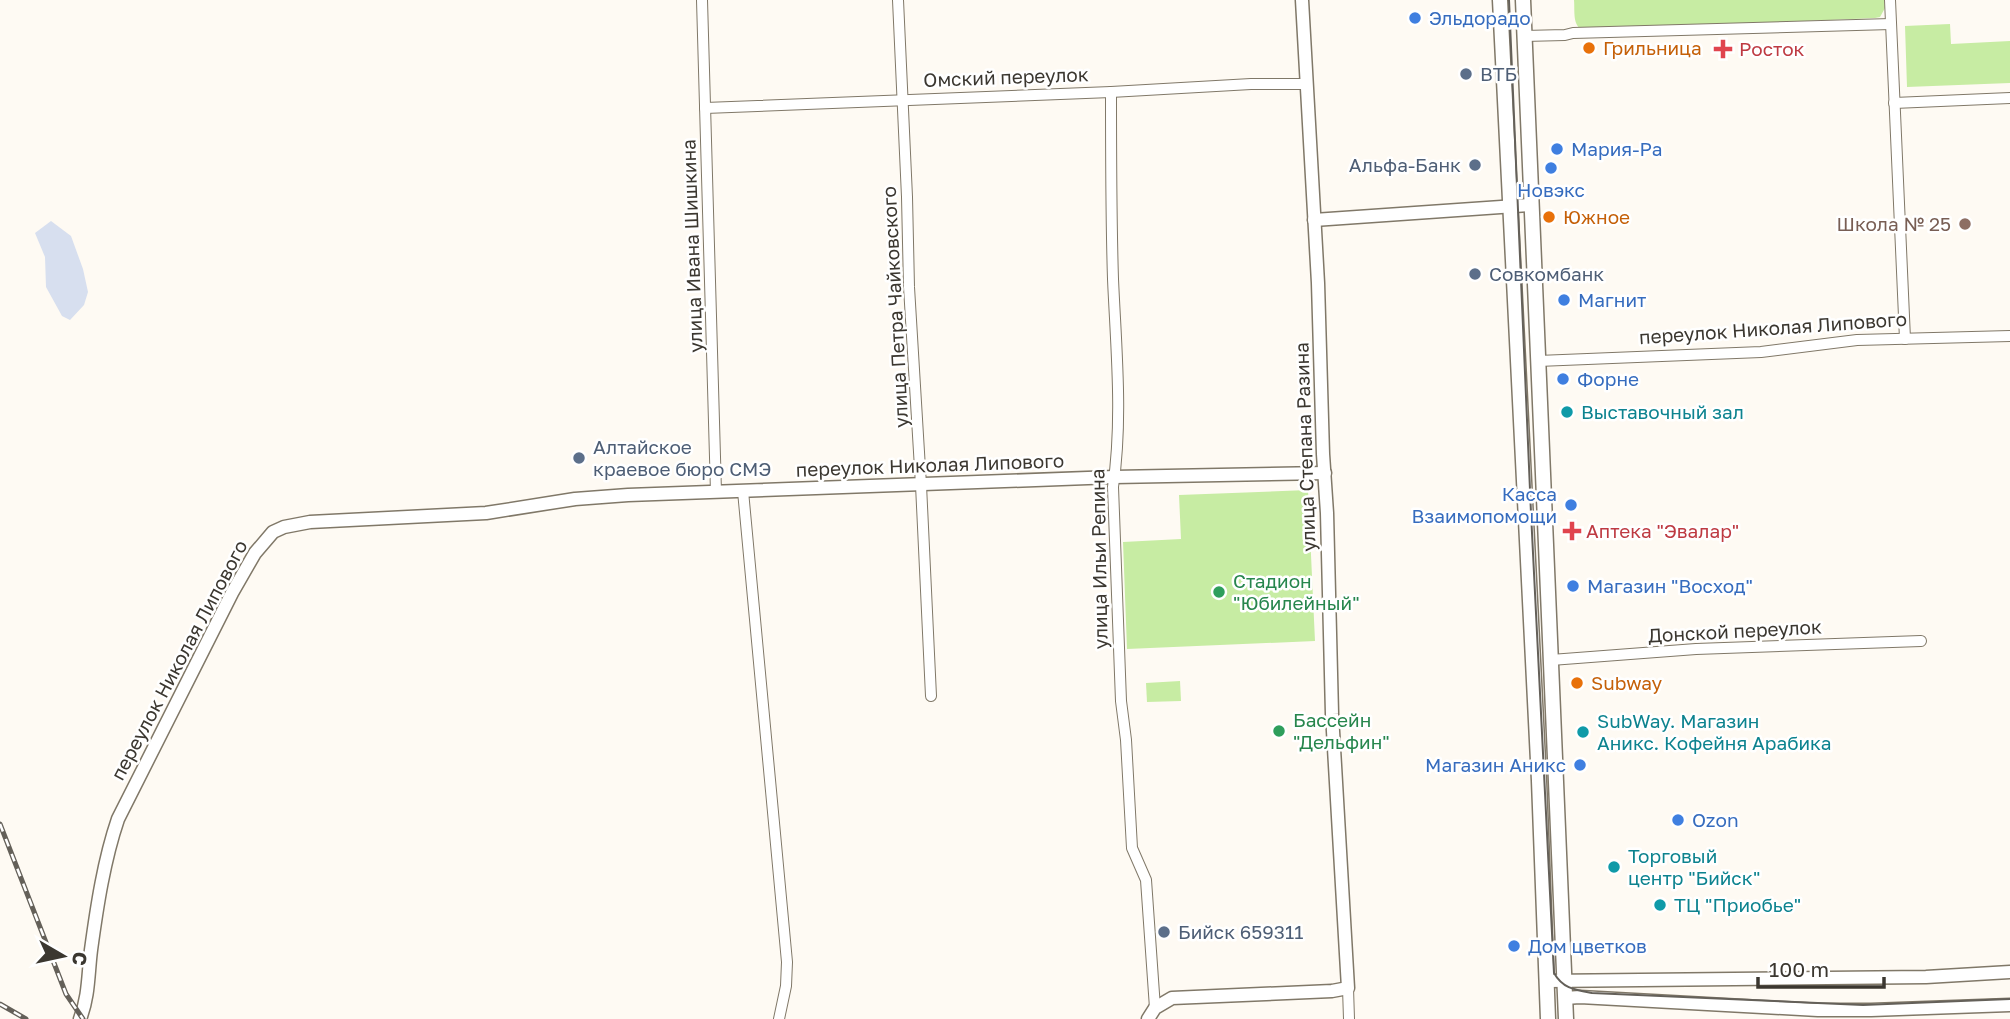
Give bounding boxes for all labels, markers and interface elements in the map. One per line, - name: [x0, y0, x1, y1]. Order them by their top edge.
- place label: Эльдорадо: [1429, 6, 1531, 29]
- marker: Эльдорадо: [1407, 10, 1423, 26]
- place label: Грильница: [1603, 36, 1702, 59]
- place label: Росток: [1739, 37, 1805, 60]
- marker: Росток: [1713, 39, 1733, 59]
- marker: Грильница: [1581, 40, 1597, 56]
- street label: Омский переулок: [923, 62, 1089, 91]
- place label: ВТБ: [1480, 62, 1517, 85]
- marker: ВТБ: [1458, 66, 1474, 82]
- place label: Мария-Ра: [1571, 137, 1663, 160]
- street label: улица Ивана Шишкина: [676, 139, 707, 353]
- marker: Мария-Ра: [1549, 141, 1565, 157]
- place label: Альфа-Банк: [1349, 153, 1461, 176]
- marker: Альфа-Банк: [1467, 157, 1483, 173]
- marker: Новэкс: [1543, 160, 1559, 176]
- place label: Новэкс: [1517, 178, 1585, 201]
- street label: улица Петра Чайковского: [877, 186, 912, 428]
- place label: Южное: [1563, 205, 1630, 228]
- marker: Южное: [1541, 209, 1557, 225]
- place label: Школа № 25: [1837, 212, 1951, 235]
- marker: Школа № 25: [1957, 216, 1973, 232]
- place label: Совкомбанк: [1489, 262, 1604, 285]
- marker: Совкомбанк: [1467, 266, 1483, 282]
- place label: Магнит: [1578, 288, 1646, 311]
- marker: Магнит: [1556, 292, 1572, 308]
- street label: переулок Николая Липового: [1638, 307, 1908, 348]
- street label: улица Степана Разина: [1289, 342, 1320, 552]
- place label: Форне: [1577, 367, 1639, 390]
- marker: Форне: [1555, 371, 1571, 387]
- place label: Выставочный зал: [1581, 400, 1744, 423]
- marker: Выставочный зал: [1559, 404, 1575, 420]
- place label: Алтайское краевое бюро СМЭ: [593, 435, 771, 480]
- street label: переулок Николая Липового: [795, 448, 1065, 481]
- marker: Алтайское краевое бюро СМЭ: [571, 450, 587, 466]
- street label: улица Ильи Репина: [1085, 468, 1112, 650]
- place label: Касса Взаимопомощи: [1411, 482, 1557, 527]
- marker: Касса Взаимопомощи: [1563, 497, 1579, 513]
- place label: Аптека "Эвалар": [1586, 519, 1739, 542]
- marker: Аптека "Эвалар": [1564, 523, 1580, 539]
- street label: переулок Николая Липового: [105, 536, 252, 784]
- place label: Стадион "Юбилейный": [1233, 569, 1360, 614]
- place label: Магазин "Восход": [1587, 574, 1753, 597]
- marker: Магазин "Восход": [1565, 578, 1581, 594]
- marker: Стадион "Юбилейный": [1211, 584, 1227, 600]
- street label: Донской переулок: [1648, 614, 1822, 647]
- place label: Subway: [1591, 671, 1663, 694]
- marker: Subway: [1569, 675, 1585, 691]
- place label: Бассейн "Дельфин": [1293, 708, 1390, 753]
- place label: SubWay. Магазин Аникс. Кофейня Арабика: [1597, 709, 1832, 754]
- marker: Бассейн "Дельфин": [1271, 723, 1287, 739]
- marker: SubWay. Магазин Аникс. Кофейня Арабика: [1575, 724, 1591, 740]
- place label: Магазин Аникс: [1425, 753, 1566, 776]
- marker: Магазин Аникс: [1572, 757, 1588, 773]
- place label: Ozon: [1692, 808, 1739, 831]
- marker: Ozon: [1670, 812, 1686, 828]
- place label: Торговый центр "Бийск": [1628, 844, 1760, 889]
- marker: Торговый центр "Бийск": [1606, 859, 1622, 875]
- place label: ТЦ "Приобье": [1674, 893, 1801, 916]
- marker: ТЦ "Приобье": [1652, 897, 1668, 913]
- place label: Бийск 659311: [1178, 920, 1303, 943]
- north arrow: [28, 921, 98, 991]
- marker: Бийск 659311: [1156, 924, 1172, 940]
- place label: Дом цветков: [1528, 934, 1647, 957]
- marker: Дом цветков: [1506, 938, 1522, 954]
- scale bar: [1758, 946, 1884, 990]
- text: С: [68, 950, 93, 967]
- text: 100 m: [1769, 956, 1829, 982]

